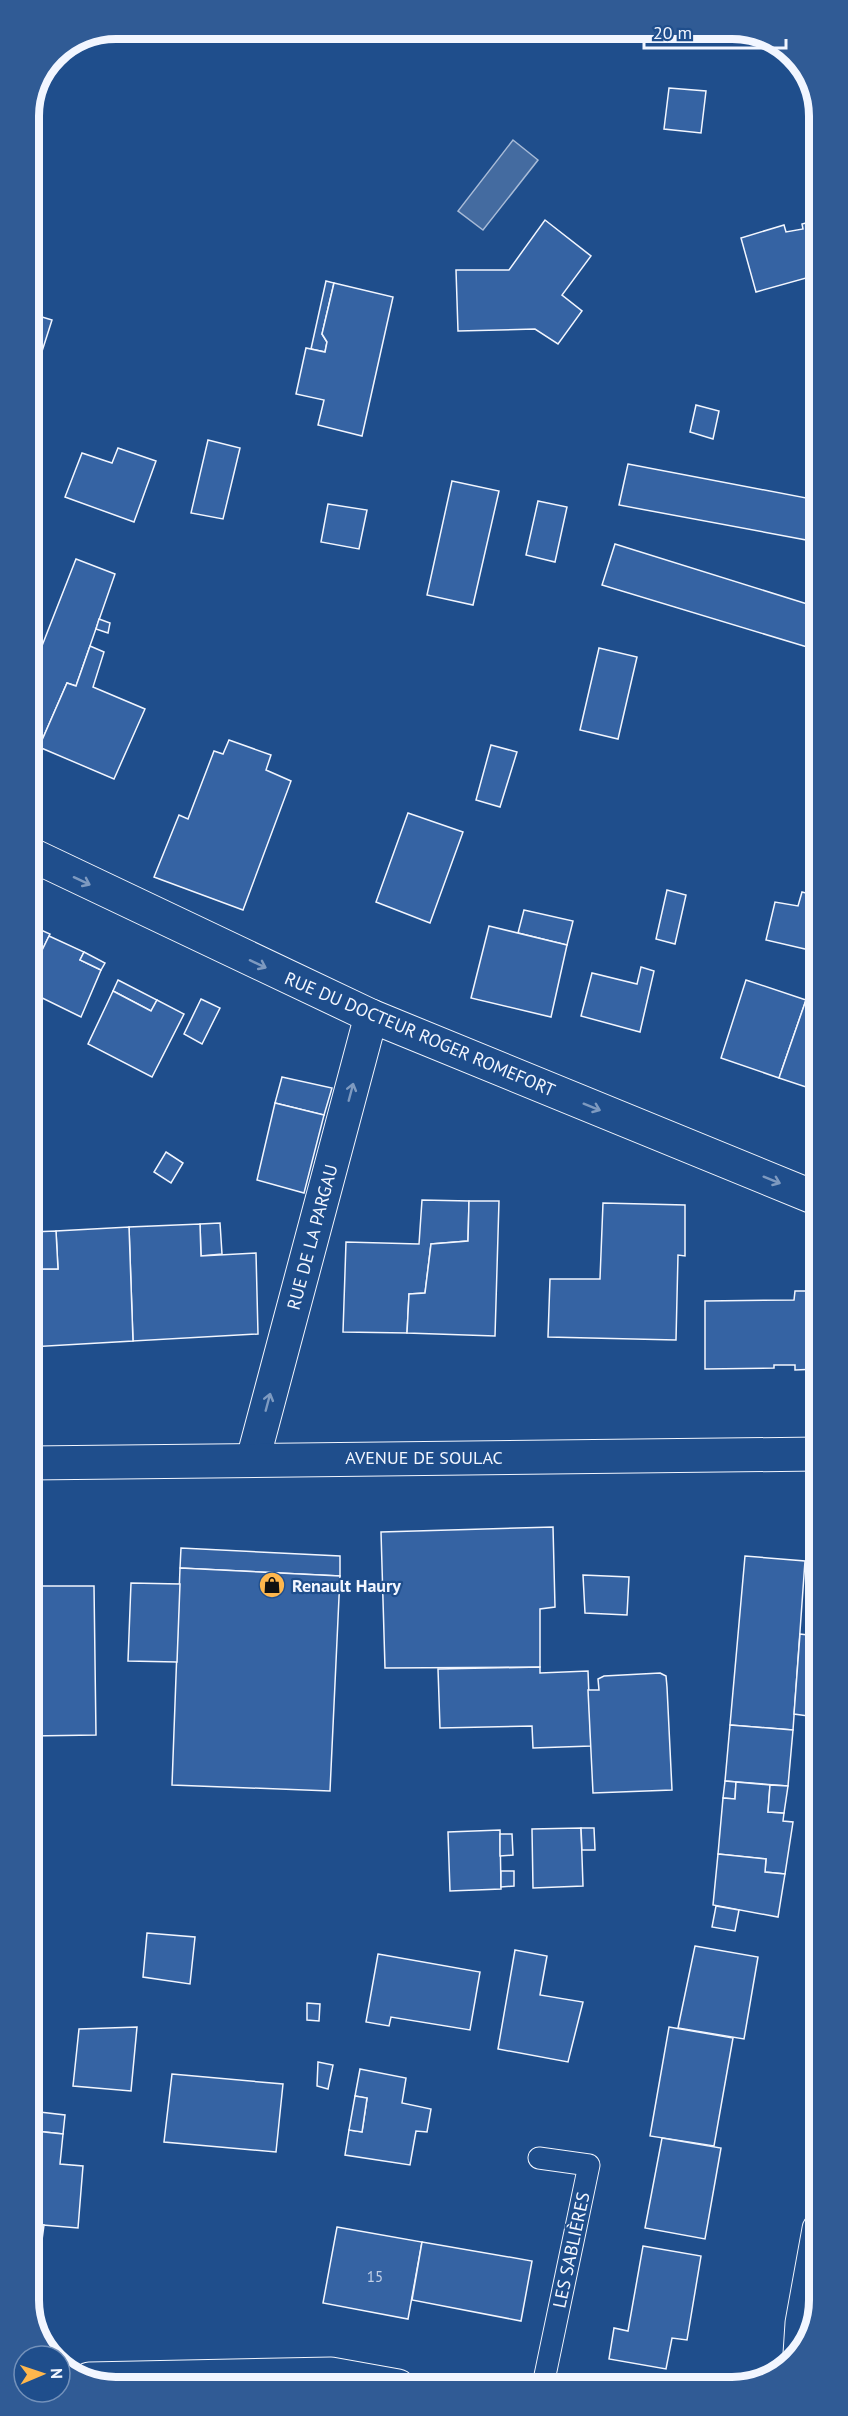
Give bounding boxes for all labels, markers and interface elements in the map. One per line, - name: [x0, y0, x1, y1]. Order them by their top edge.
- scale bar: [644, 12, 786, 50]
- text: 20 m: [653, 21, 692, 44]
- one-way arrow: [72, 875, 90, 887]
- one-way arrow: [249, 958, 267, 970]
- street label: RUE DU DOCTEUR ROGER ROMEFORT: [281, 966, 559, 1102]
- one-way arrow: [345, 1083, 357, 1102]
- one-way arrow: [582, 1102, 600, 1113]
- street label: RUE DE LA PARGAU: [282, 1162, 342, 1312]
- one-way arrow: [762, 1175, 781, 1186]
- one-way arrow: [263, 1393, 274, 1412]
- street label: AVENUE DE SOULAC: [345, 1446, 503, 1469]
- shop icon: Renault Haury: [257, 1570, 287, 1600]
- place label: Renault Haury: [292, 1574, 401, 1597]
- street label: LES SABLIÈRES: [547, 2190, 595, 2310]
- house number: 15: [367, 2267, 383, 2286]
- north arrow: [12, 2344, 72, 2404]
- text: N: [47, 2368, 67, 2379]

